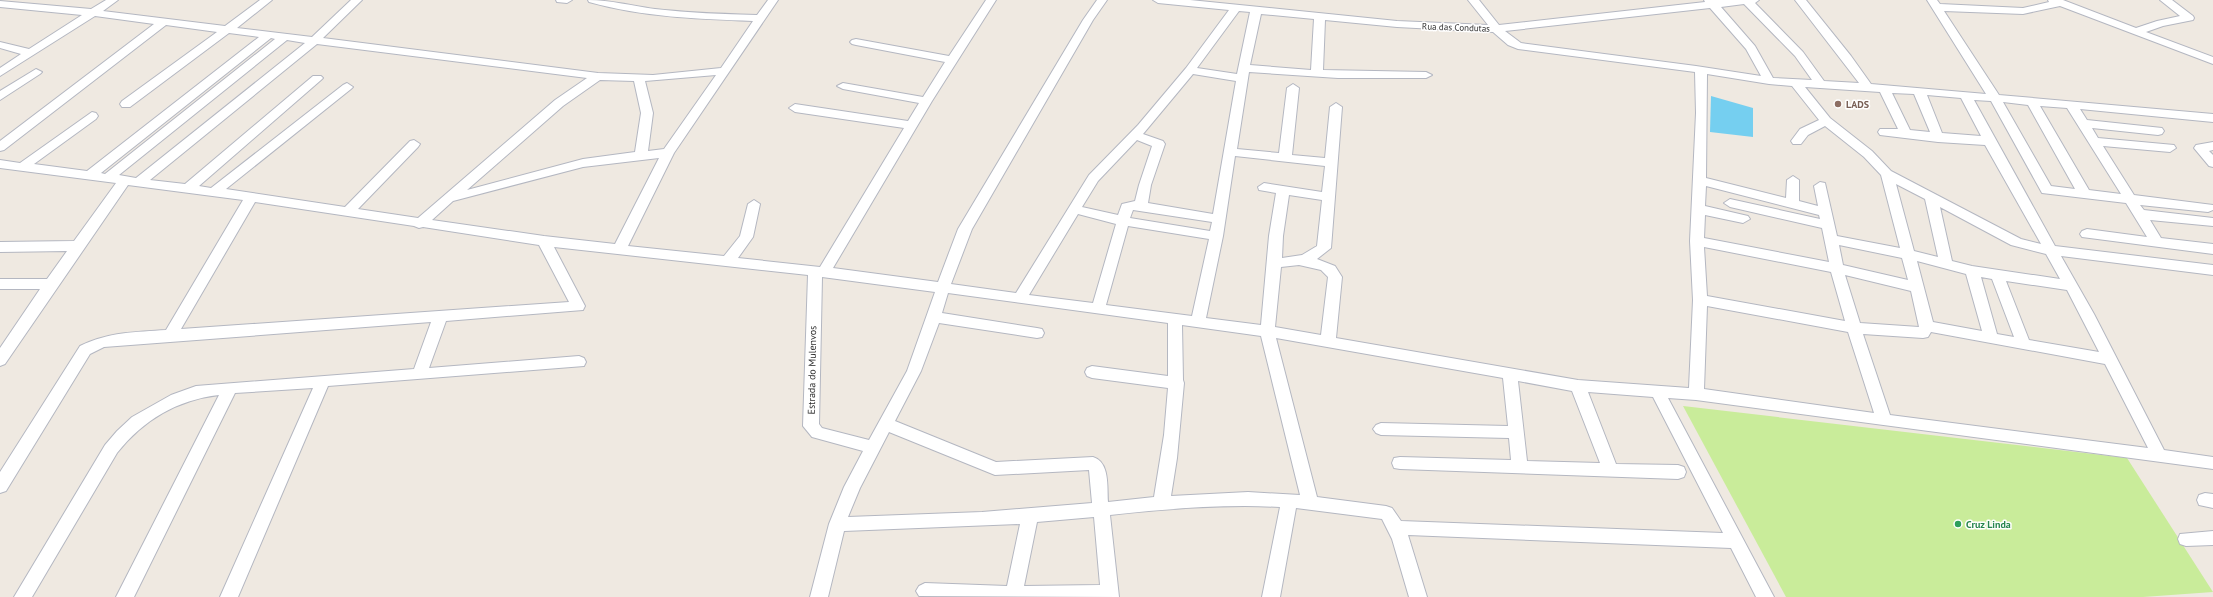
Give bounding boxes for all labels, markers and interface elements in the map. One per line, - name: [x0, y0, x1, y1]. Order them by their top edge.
- street label: Rua das Condutas: [1422, 20, 1490, 34]
- place label: LADS: [1846, 98, 1869, 111]
- marker: LADS: [1833, 99, 1843, 109]
- street label: Estrada do Mulenvos: [805, 325, 819, 415]
- place label: Cruz Linda: [1966, 518, 2011, 531]
- marker: Cruz Linda: [1953, 519, 1963, 529]

